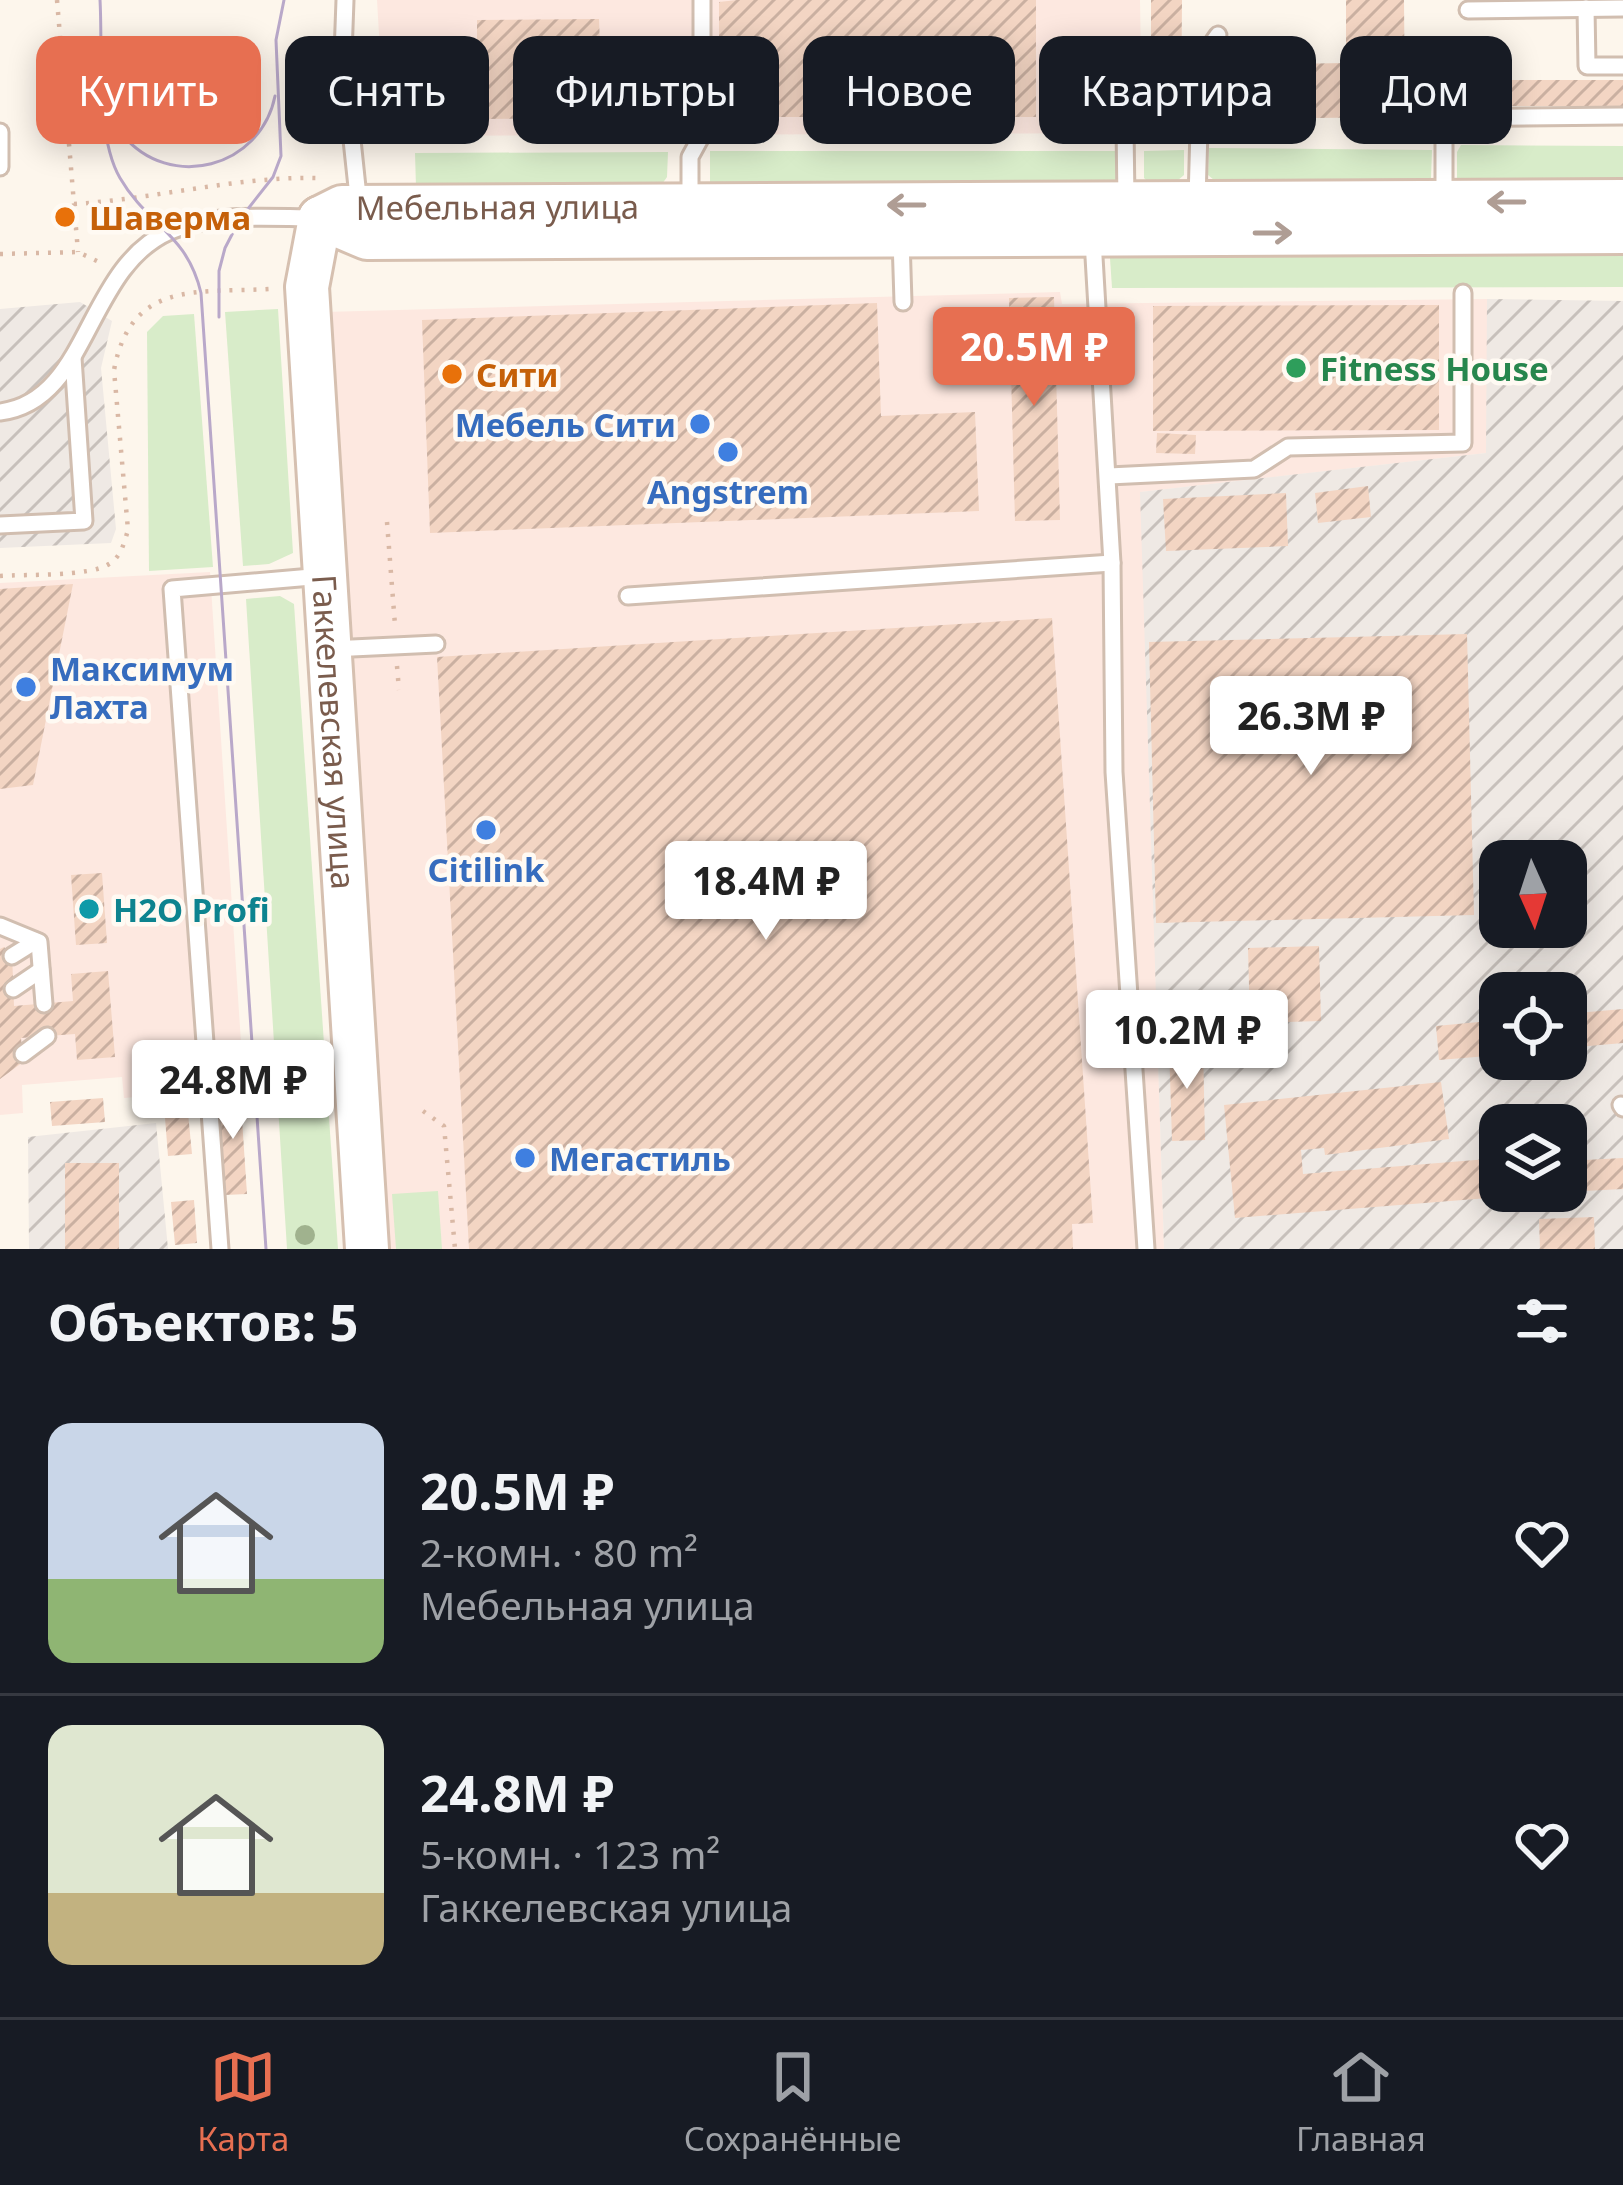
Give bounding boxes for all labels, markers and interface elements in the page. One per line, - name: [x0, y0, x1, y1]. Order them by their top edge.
- chip: Купить: [36, 36, 261, 144]
- chip: Снять: [285, 36, 489, 144]
- chip: Фильтры: [513, 36, 779, 144]
- chip: Новое: [803, 36, 1015, 144]
- chip: Квартира: [1039, 36, 1316, 144]
- chip: Дом: [1340, 36, 1512, 144]
- street label: Мебельная улица: [356, 183, 639, 229]
- one-way arrow: [1487, 191, 1526, 213]
- one-way arrow: [887, 194, 926, 216]
- place label: Шаверма: [89, 195, 251, 240]
- marker: Шаверма: [52, 204, 78, 230]
- one-way arrow: [1253, 222, 1292, 244]
- pin: 20.5M ₽: [923, 307, 1145, 409]
- text: 20.5M ₽: [960, 319, 1108, 372]
- place label: Fitness House: [1320, 346, 1549, 391]
- place label: Сити: [476, 352, 558, 397]
- marker: Fitness House: [1283, 355, 1309, 381]
- marker: Сити: [439, 361, 465, 387]
- place label: Мебель Сити: [455, 402, 676, 447]
- marker: Мебель Сити: [687, 411, 713, 437]
- marker: Angstrem: [715, 439, 741, 465]
- place label: Angstrem: [647, 469, 809, 514]
- street label: Гаккелевская улица: [302, 573, 367, 891]
- place label: Максимум Лахта: [50, 646, 234, 729]
- marker: Максимум Лахта: [13, 674, 39, 700]
- pin: 26.3M ₽: [1200, 676, 1422, 778]
- text: 26.3M ₽: [1237, 688, 1385, 741]
- marker: Citilink: [473, 817, 499, 843]
- north arrow: [1479, 840, 1587, 948]
- map controls: [1479, 840, 1587, 1212]
- pin: 18.4M ₽: [655, 841, 877, 943]
- place label: Citilink: [428, 847, 545, 892]
- text: 18.4M ₽: [692, 853, 840, 906]
- place label: H2O Profi: [113, 887, 270, 932]
- marker: H2O Profi: [76, 896, 102, 922]
- button: locate: [1479, 972, 1587, 1080]
- pin: 10.2M ₽: [1076, 990, 1298, 1092]
- text: 10.2M ₽: [1113, 1002, 1261, 1055]
- pin: 24.8M ₽: [122, 1040, 344, 1142]
- text: 24.8M ₽: [159, 1052, 307, 1105]
- button: layers: [1479, 1104, 1587, 1212]
- place label: Мегастиль: [549, 1136, 731, 1181]
- marker: Мегастиль: [512, 1145, 538, 1171]
- text: Объектов: 5: [48, 1286, 358, 1356]
- icon: filters: [1509, 1288, 1575, 1354]
- text: 20.5M ₽: [420, 1455, 614, 1525]
- icon: home: [144, 1471, 288, 1615]
- icon: heart: [1509, 1510, 1575, 1576]
- text: 2-комн. · 80 m²: [420, 1525, 698, 1578]
- text: Мебельная улица: [420, 1578, 755, 1631]
- text: 24.8M ₽: [420, 1757, 614, 1827]
- icon: home: [144, 1773, 288, 1917]
- icon: heart: [1509, 1812, 1575, 1878]
- text: 5-комн. · 123 m²: [420, 1827, 720, 1880]
- text: Гаккелевская улица: [420, 1880, 793, 1933]
- tab: Карта: [197, 2044, 289, 2161]
- tab: Сохранённые: [684, 2044, 901, 2161]
- tab: Главная: [1296, 2044, 1426, 2161]

